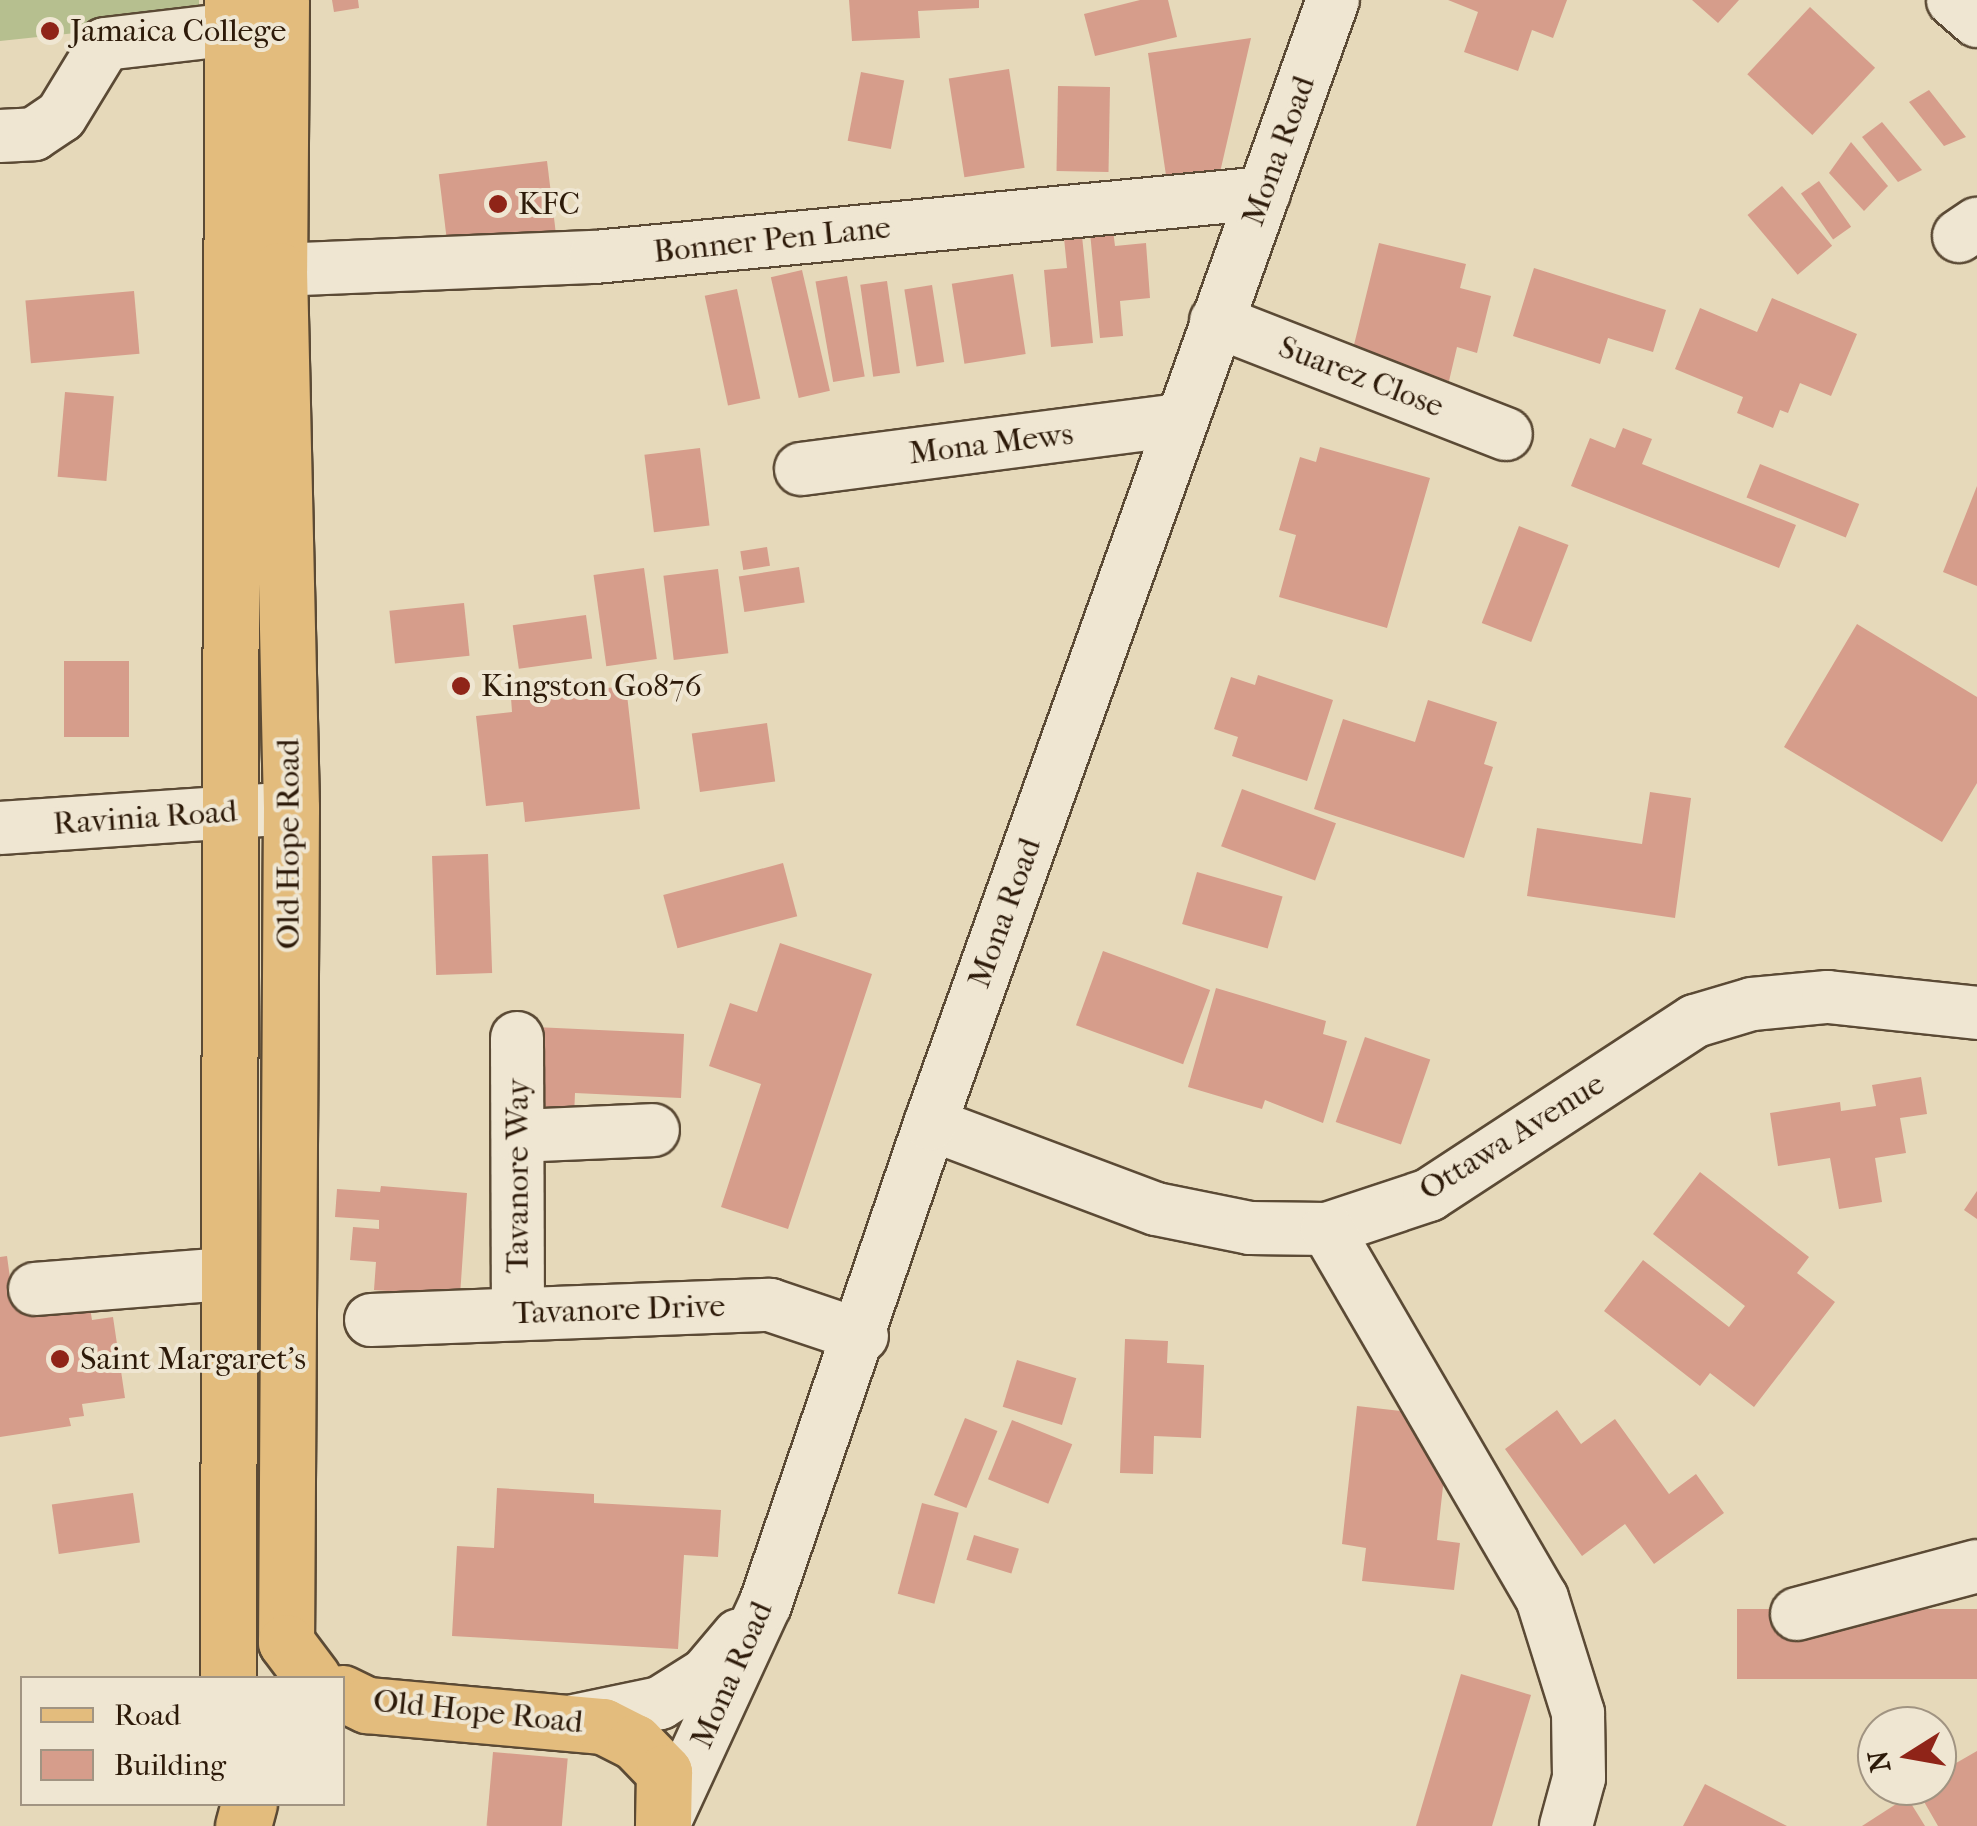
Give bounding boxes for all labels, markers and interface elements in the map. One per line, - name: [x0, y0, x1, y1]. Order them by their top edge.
- place label: Jamaica College: [70, 12, 286, 50]
- marker: Jamaica College: [39, 20, 61, 42]
- street label: Mona Road: [1234, 71, 1324, 231]
- place label: KFC: [518, 185, 580, 223]
- marker: KFC: [487, 193, 509, 215]
- street label: Bonner Pen Lane: [651, 208, 893, 272]
- street label: Suarez Close: [1273, 328, 1449, 426]
- street label: Mona Mews: [907, 415, 1075, 473]
- place label: Kingston Go876: [481, 667, 702, 705]
- marker: Kingston Go876: [450, 675, 472, 697]
- street label: Old Hope Road: [270, 739, 308, 949]
- street label: Ravinia Road: [52, 792, 238, 844]
- street label: Mona Road: [960, 833, 1050, 993]
- street label: Ottawa Avenue: [1412, 1065, 1612, 1209]
- street label: Tavanore Way: [499, 1079, 537, 1273]
- street label: Tavanore Drive: [512, 1287, 726, 1333]
- place label: Saint Margaret's: [80, 1340, 306, 1378]
- marker: Saint Margaret's: [49, 1348, 71, 1370]
- street label: Mona Road: [683, 1596, 781, 1754]
- legend: [20, 1676, 345, 1806]
- street label: Old Hope Road: [371, 1682, 585, 1742]
- text: Road: [114, 1698, 181, 1733]
- north arrow: [1857, 1706, 1957, 1806]
- text: Building: [114, 1748, 226, 1783]
- text: N: [1861, 1748, 1897, 1775]

